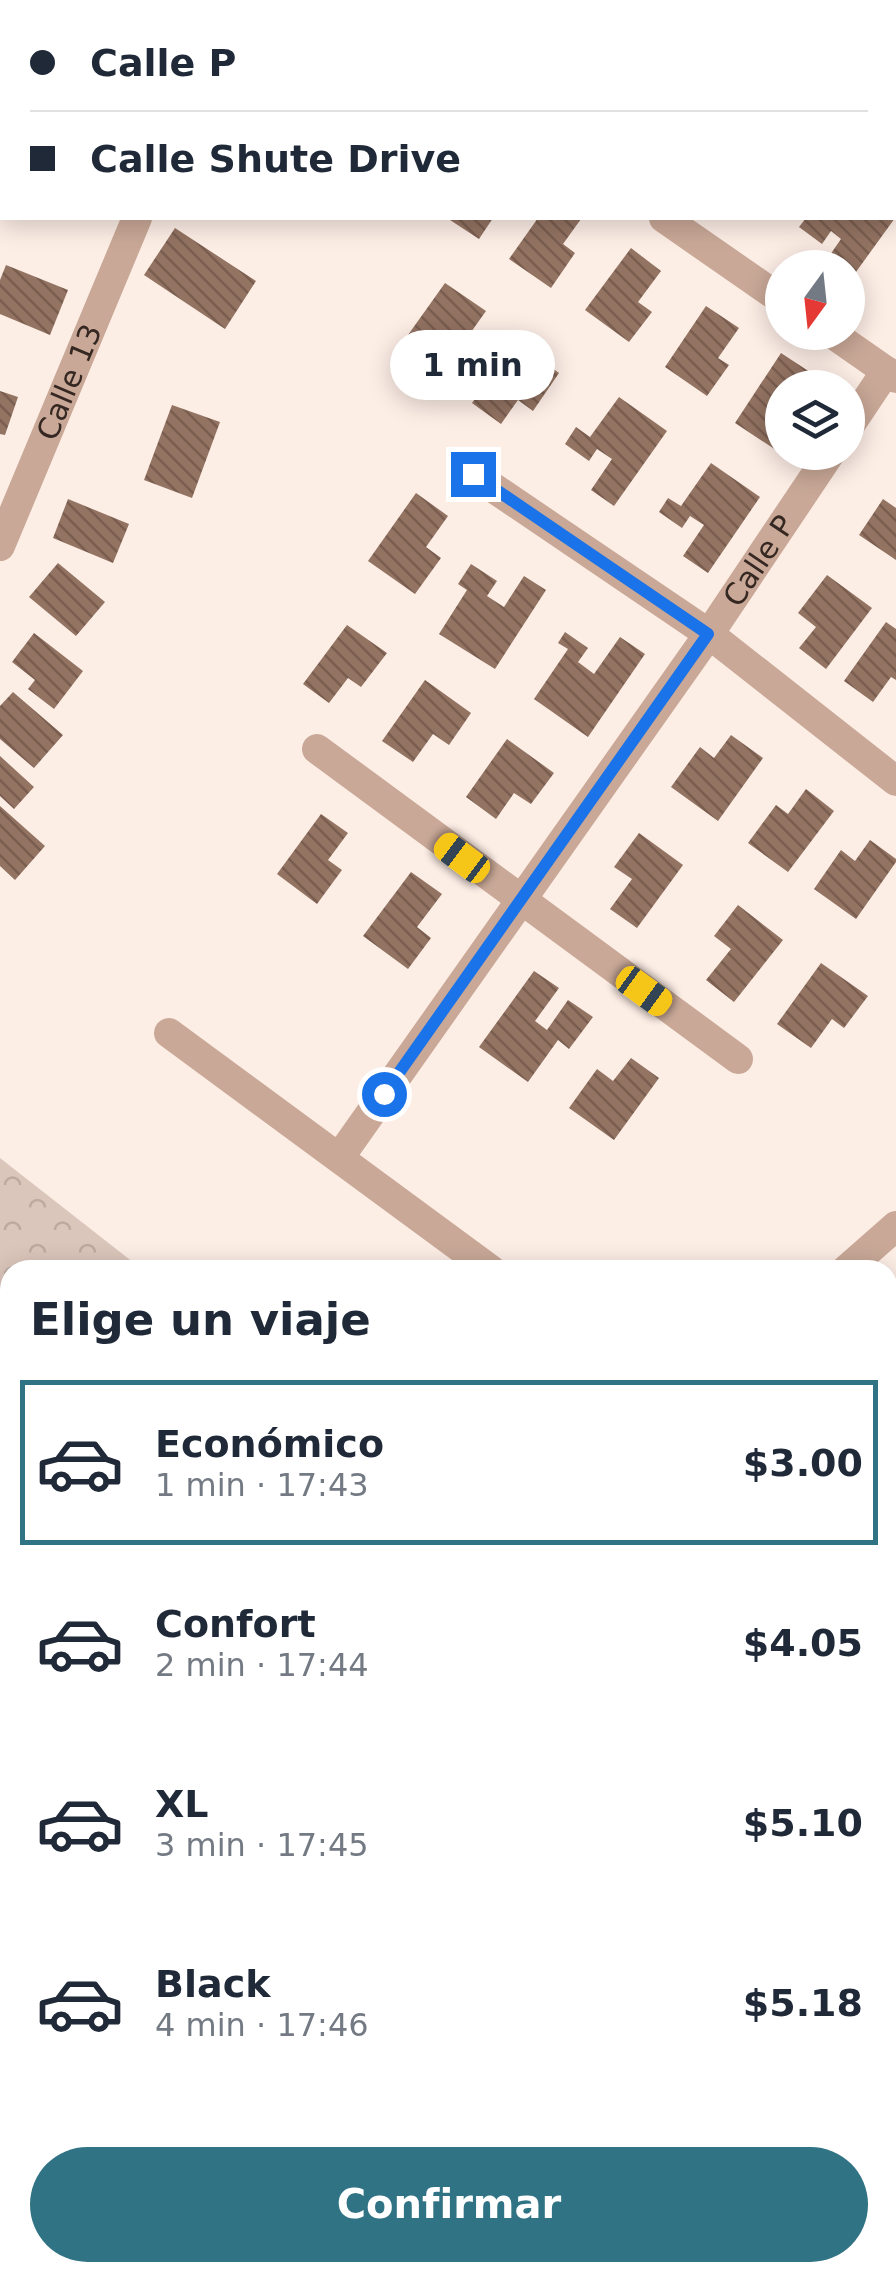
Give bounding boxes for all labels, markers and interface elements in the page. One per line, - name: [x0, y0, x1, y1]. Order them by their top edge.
- text: Calle P: [90, 41, 236, 85]
- text: Calle Shute Drive: [90, 137, 461, 181]
- north arrow: [765, 250, 865, 350]
- map controls: [765, 250, 865, 470]
- street label: Calle 13: [29, 319, 108, 445]
- callout: 1 min: [390, 329, 556, 399]
- text: 1 min: [422, 346, 523, 384]
- button: layers: [765, 370, 865, 470]
- route end: [451, 452, 496, 497]
- street label: Calle P: [715, 508, 801, 613]
- car: [429, 828, 495, 888]
- car: [611, 961, 677, 1021]
- route start: [362, 1072, 407, 1117]
- text: Elige un viaje: [30, 1293, 371, 1346]
- icon: car: [35, 1418, 125, 1508]
- text: Económico: [155, 1422, 384, 1466]
- text: $3.00: [743, 1441, 863, 1485]
- text: 1 min · 17:43: [155, 1466, 369, 1504]
- icon: car: [35, 1598, 125, 1688]
- text: Confort: [155, 1602, 316, 1646]
- text: $4.05: [743, 1621, 863, 1665]
- text: 2 min · 17:44: [155, 1646, 369, 1684]
- icon: car: [35, 1778, 125, 1868]
- text: XL: [155, 1782, 209, 1826]
- text: $5.10: [743, 1801, 863, 1845]
- text: 3 min · 17:45: [155, 1826, 369, 1864]
- icon: car: [35, 1958, 125, 2048]
- text: Black: [155, 1962, 270, 2006]
- text: $5.18: [743, 1981, 863, 2025]
- text: 4 min · 17:46: [155, 2006, 369, 2044]
- button: Confirmar: [30, 2147, 868, 2262]

